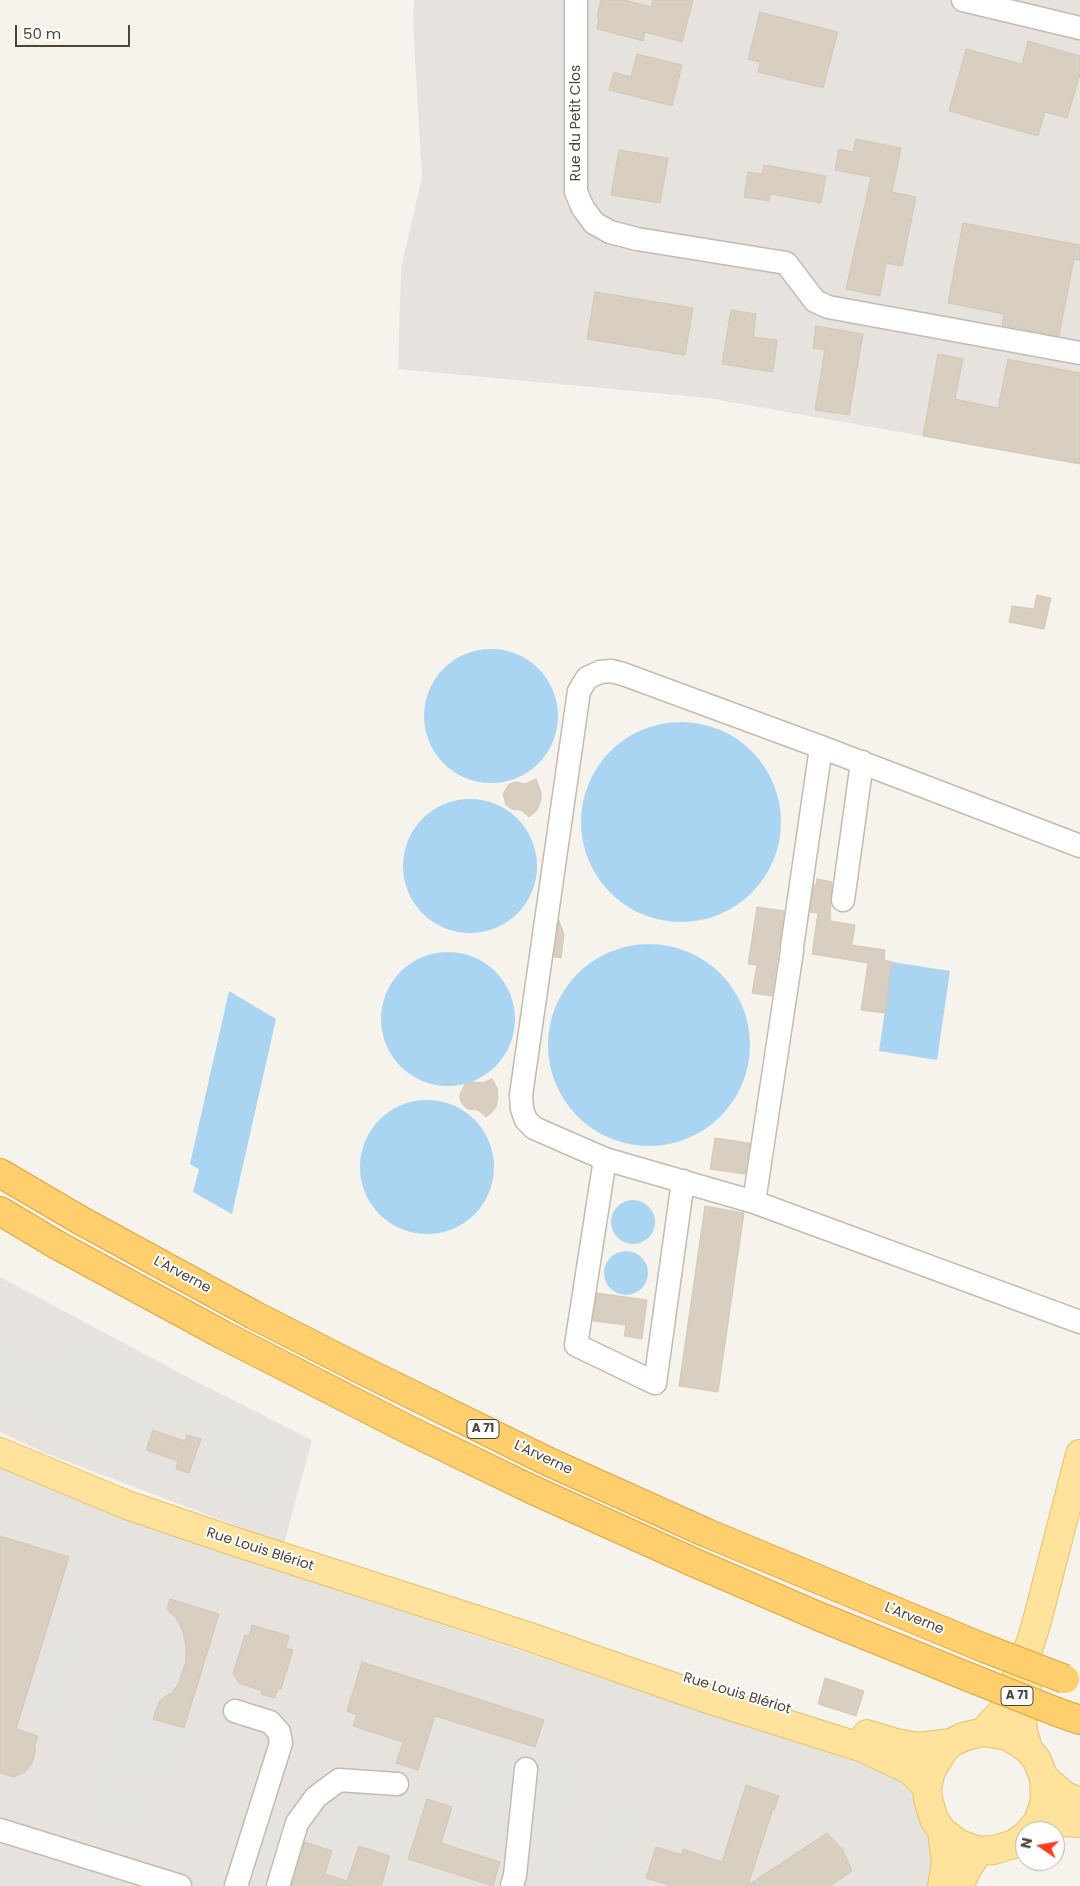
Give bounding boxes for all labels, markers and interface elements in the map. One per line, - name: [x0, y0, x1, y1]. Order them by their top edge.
- scale bar: [18, 15, 132, 47]
- text: 50 m: [23, 23, 61, 44]
- street label: Rue du Petit Clos: [568, 65, 584, 181]
- street label: L'Arverne: [151, 1253, 213, 1297]
- road number: A 71: [467, 1420, 499, 1438]
- street label: L'Arverne: [511, 1437, 575, 1479]
- street label: Rue Louis Blériot: [204, 1525, 316, 1575]
- street label: L'Arverne: [882, 1600, 946, 1638]
- street label: Rue Louis Blériot: [681, 1670, 793, 1718]
- road number: A 71: [1001, 1686, 1033, 1705]
- north arrow: [1015, 1821, 1065, 1871]
- text: N: [1015, 1836, 1037, 1850]

